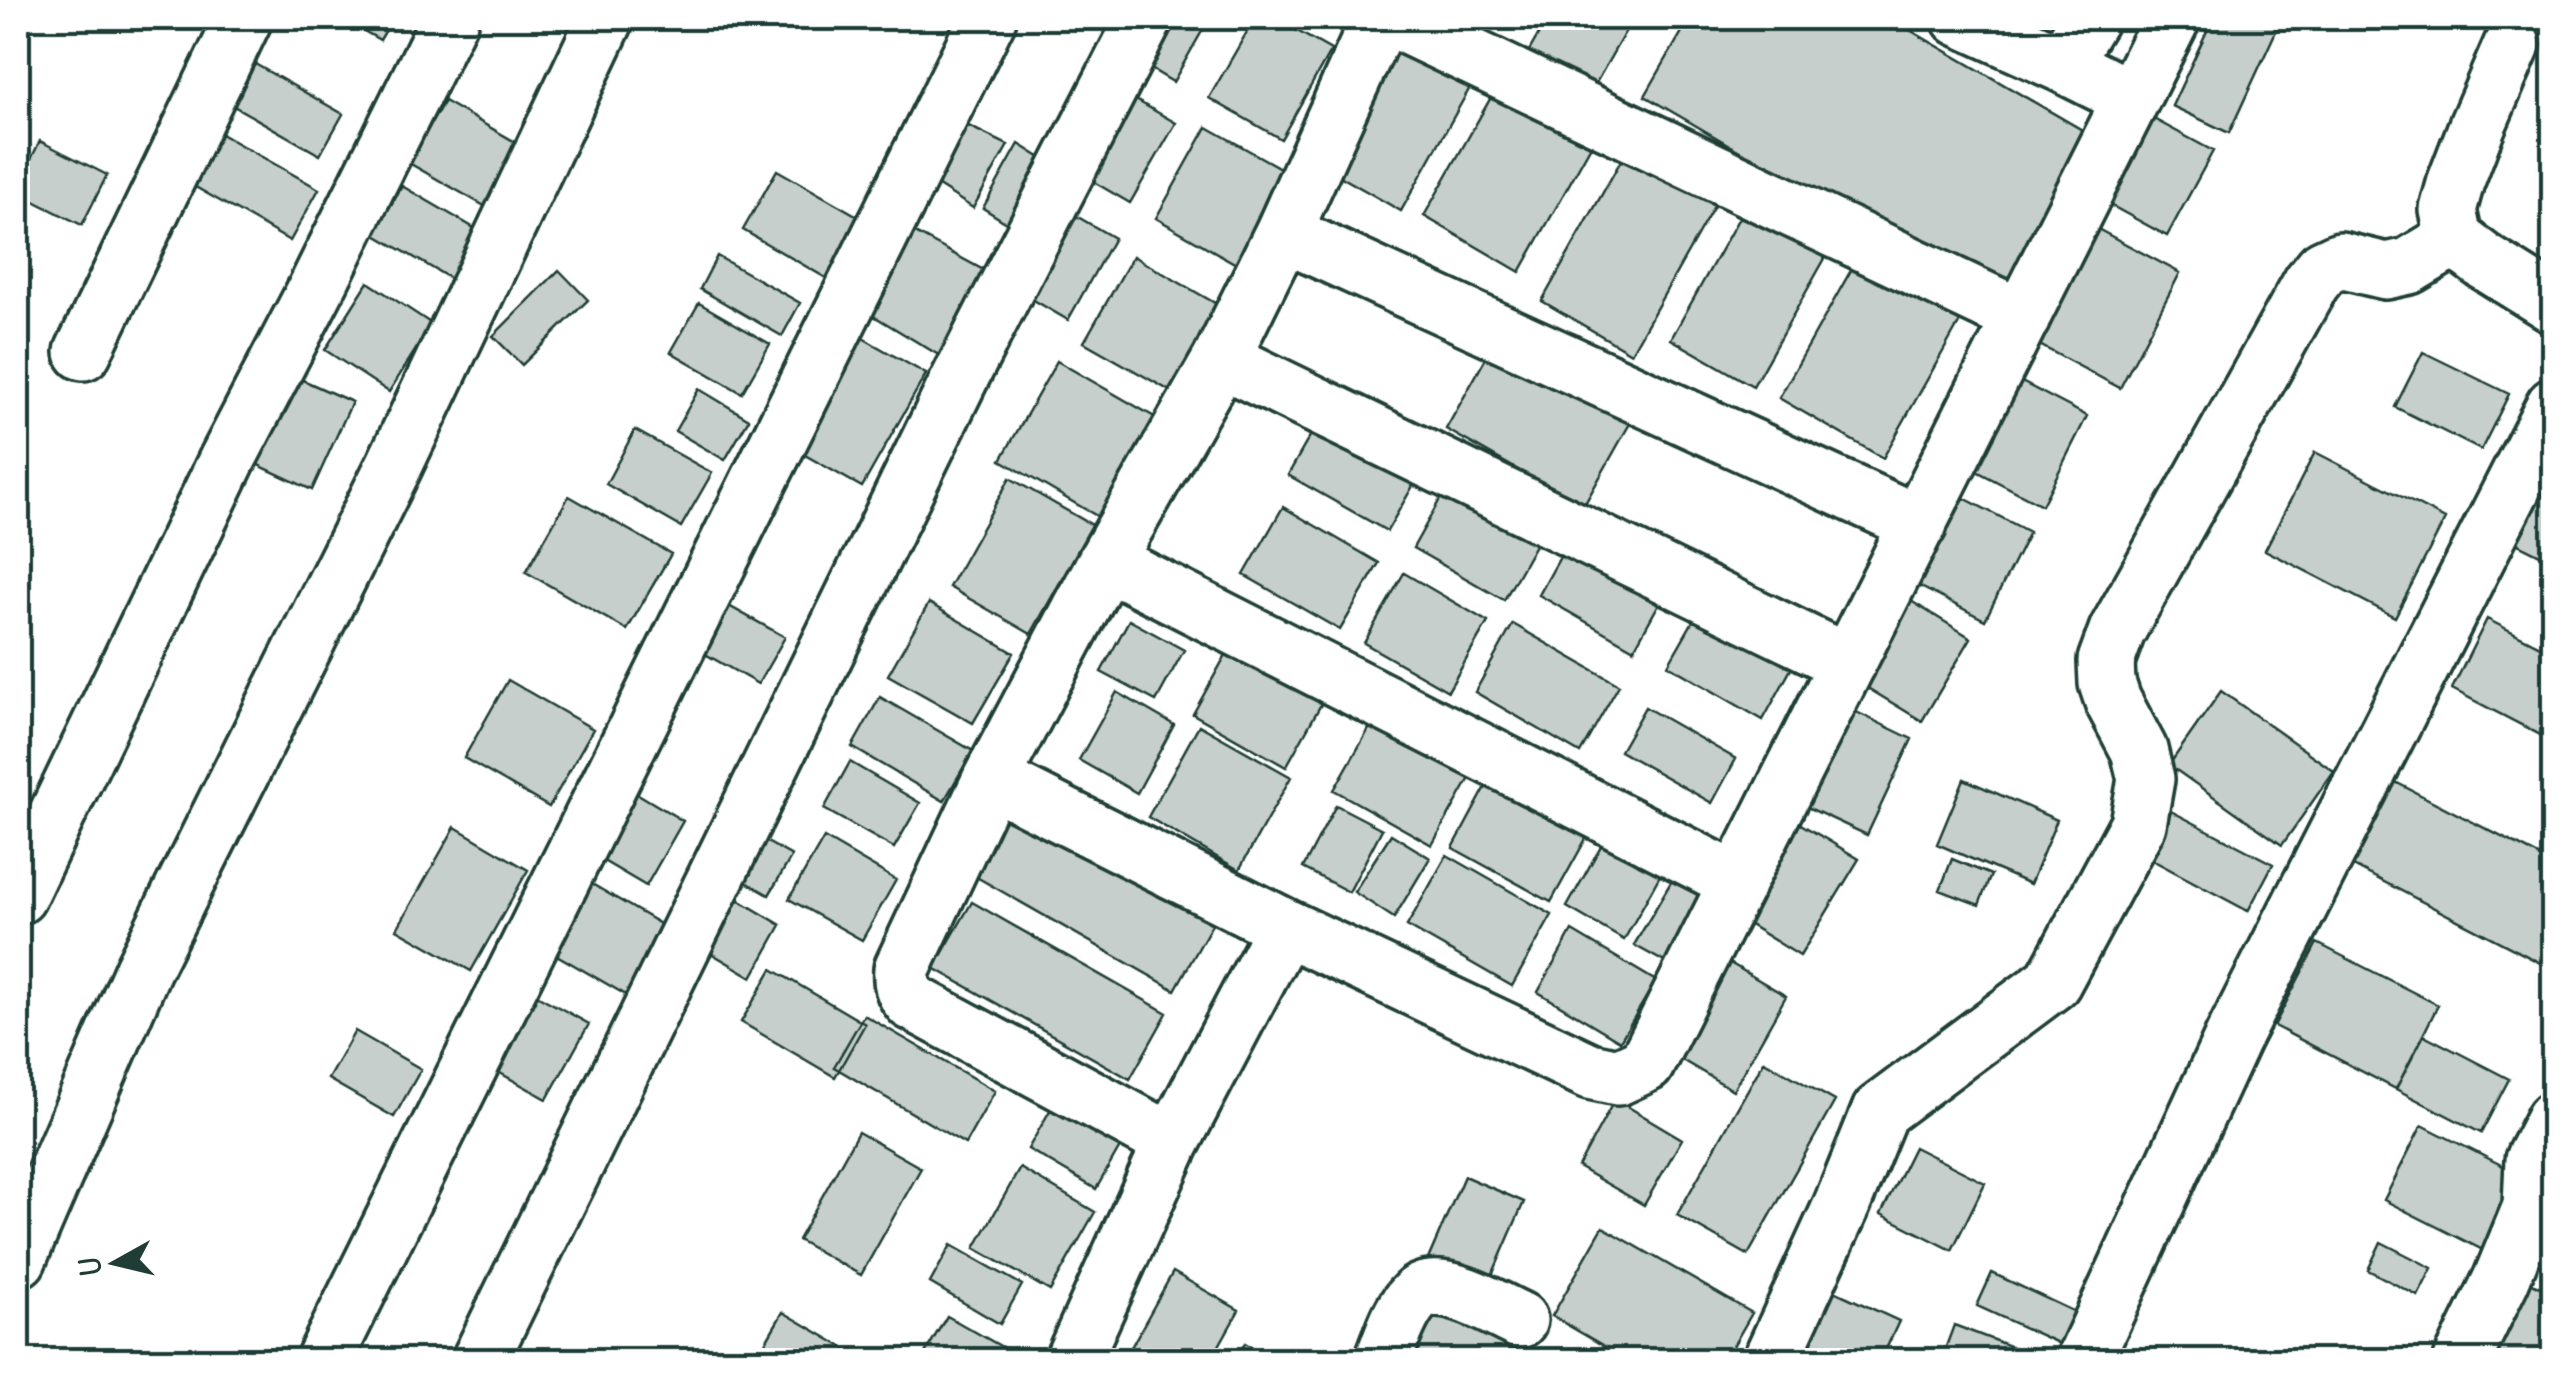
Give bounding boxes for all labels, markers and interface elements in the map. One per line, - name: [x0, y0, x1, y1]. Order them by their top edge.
- north arrow: [65, 1213, 165, 1313]
- text: U: [71, 1255, 109, 1278]

